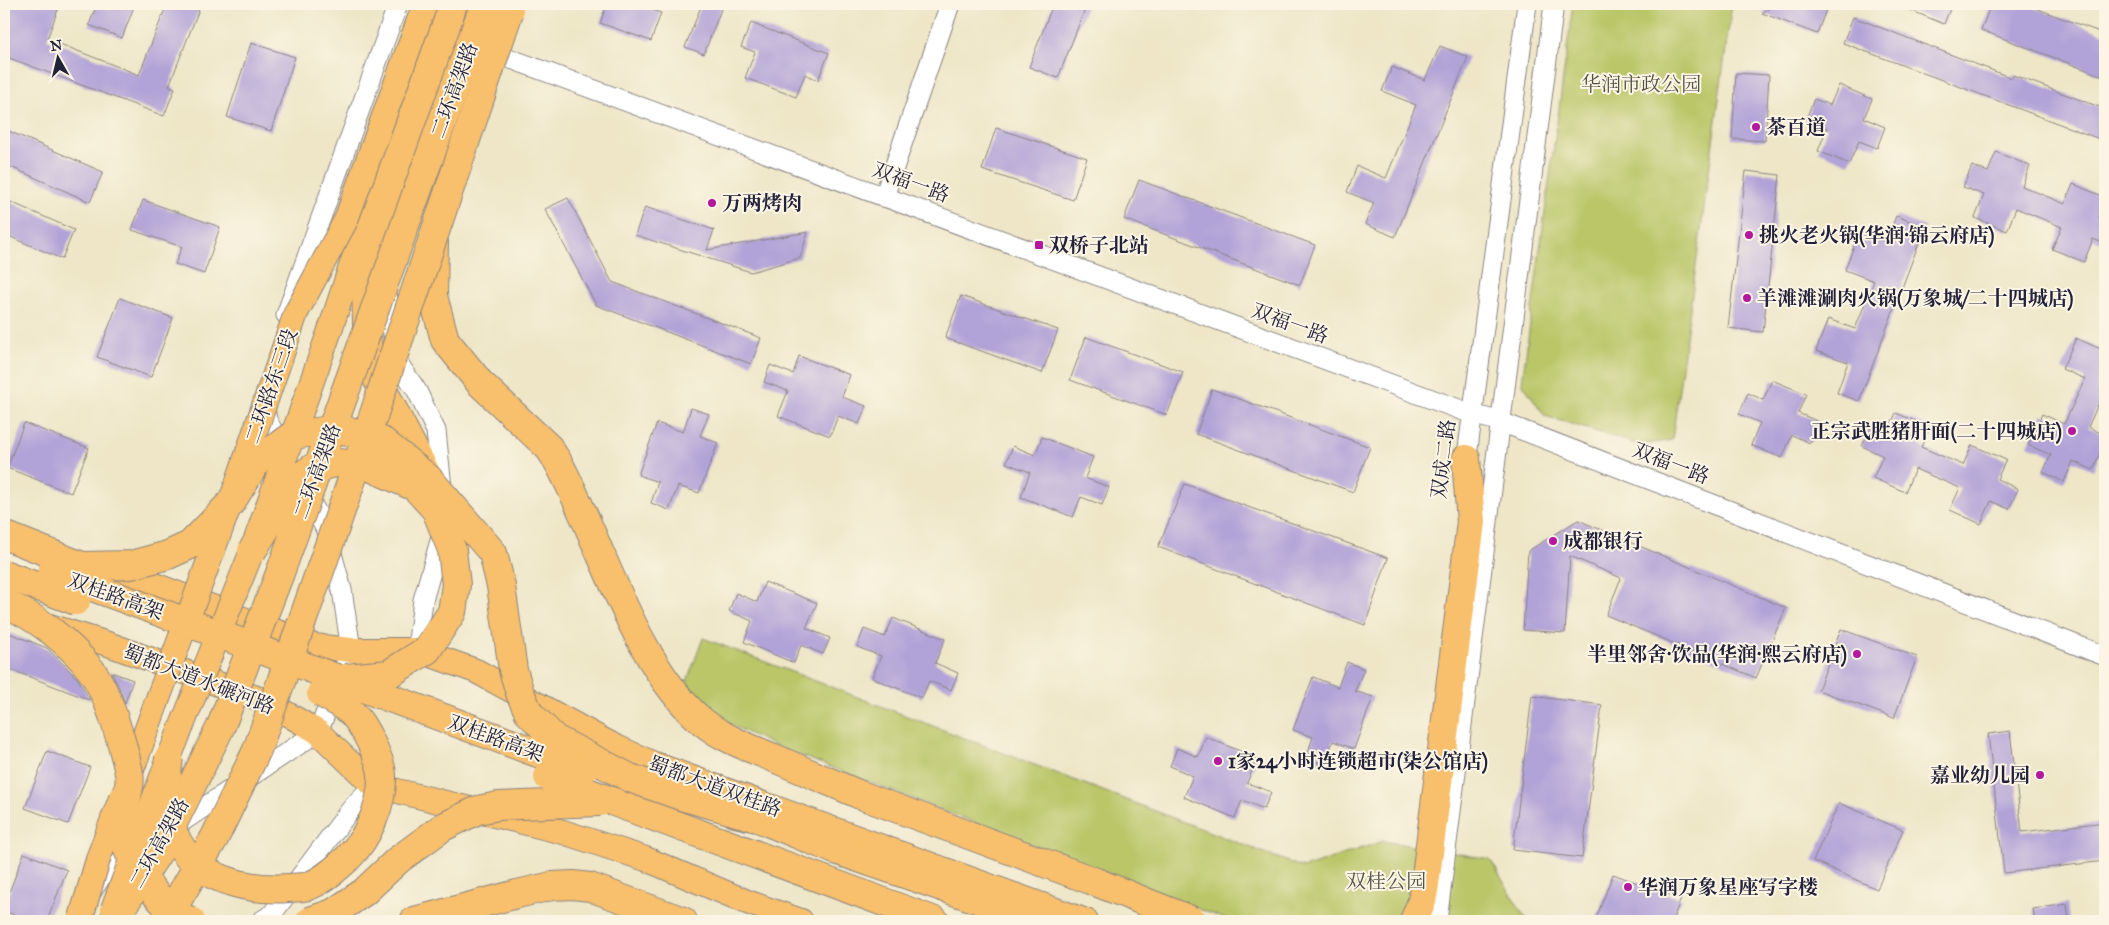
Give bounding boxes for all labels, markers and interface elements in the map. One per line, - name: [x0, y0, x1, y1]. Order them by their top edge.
- north arrow: [32, 32, 82, 82]
- text: N: [49, 36, 63, 55]
- street label: 二环高架路: [426, 39, 482, 141]
- park label: 华润市政公园: [1581, 72, 1701, 96]
- place label: 茶百道: [1766, 115, 1826, 139]
- marker: 茶百道: [1750, 121, 1762, 133]
- street label: 双福一路: [869, 157, 953, 207]
- place label: 万两烤肉: [722, 191, 802, 215]
- marker: 万两烤肉: [706, 197, 718, 209]
- place label: 挑火老火锅(华润·锦云府店): [1759, 223, 1995, 248]
- marker: 挑火老火锅(华润·锦云府店): [1743, 229, 1755, 241]
- place label: 双桥子北站: [1049, 233, 1149, 257]
- marker: 双桥子北站: [1033, 239, 1045, 251]
- place label: 羊滩滩涮肉火锅(万象城/二十四城店): [1757, 286, 2074, 311]
- marker: 羊滩滩涮肉火锅(万象城/二十四城店): [1741, 292, 1753, 304]
- street label: 双福一路: [1248, 298, 1332, 348]
- street label: 二环路东三段: [240, 325, 302, 447]
- street label: 双成二路: [1426, 418, 1460, 500]
- place label: 正宗武胜猪肝面(二十四城店): [1811, 419, 2062, 444]
- street label: 二环高架路: [289, 420, 345, 522]
- marker: 正宗武胜猪肝面(二十四城店): [2066, 425, 2078, 437]
- street label: 双福一路: [1629, 437, 1713, 489]
- place label: 成都银行: [1563, 529, 1643, 553]
- marker: 成都银行: [1547, 535, 1559, 547]
- street label: 双桂路高架: [65, 568, 167, 624]
- street label: 蜀都大道水碾河路: [120, 639, 278, 719]
- place label: 半里邻舍·饮品(华润·熙云府店): [1587, 642, 1847, 667]
- marker: 半里邻舍·饮品(华润·熙云府店): [1851, 648, 1863, 660]
- street label: 双桂路高架: [445, 710, 547, 766]
- place label: 1家24小时连锁超市(柒公馆店): [1228, 749, 1488, 774]
- street label: 蜀都大道双桂路: [645, 751, 785, 821]
- marker: 1家24小时连锁超市(柒公馆店): [1212, 755, 1224, 767]
- place label: 嘉业幼儿园: [1930, 763, 2030, 787]
- marker: 嘉业幼儿园: [2034, 769, 2046, 781]
- street label: 二环高架路: [124, 793, 194, 893]
- park label: 双桂公园: [1346, 869, 1426, 893]
- place label: 华润万象星座写字楼: [1638, 875, 1818, 899]
- marker: 华润万象星座写字楼: [1622, 881, 1634, 893]

